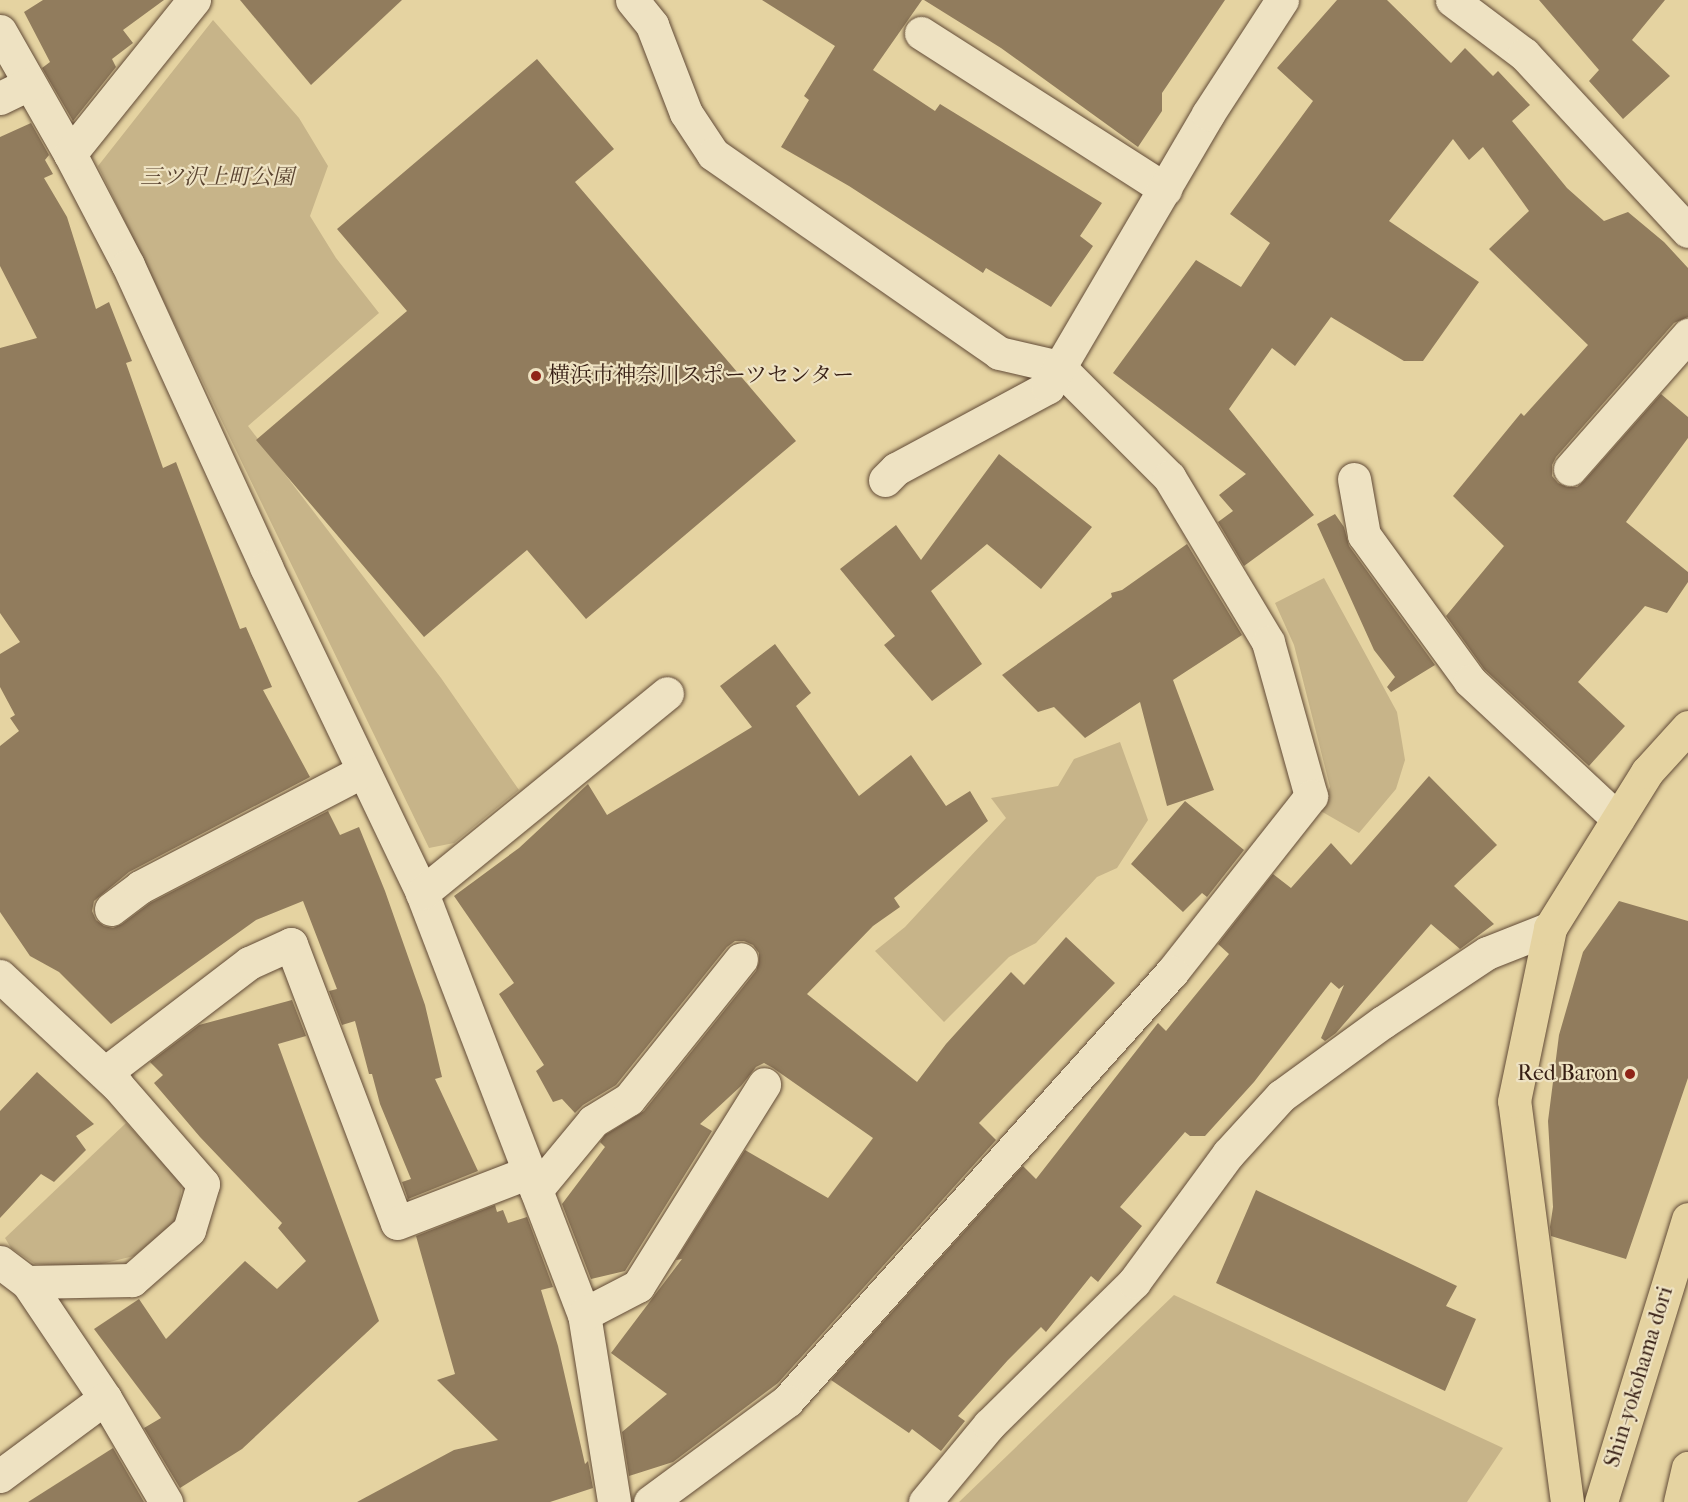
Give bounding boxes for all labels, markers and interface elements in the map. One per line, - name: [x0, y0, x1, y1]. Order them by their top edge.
- park label: 三ツ沢上町公園: [140, 165, 294, 191]
- place label: 横浜市神奈川スポーツセンター: [548, 363, 856, 389]
- marker: 横浜市神奈川スポーツセンター: [529, 369, 543, 383]
- place label: Red Baron: [1517, 1061, 1618, 1087]
- marker: Red Baron: [1623, 1067, 1637, 1081]
- street label: Shin-yokohama dori: [1599, 1284, 1679, 1470]

